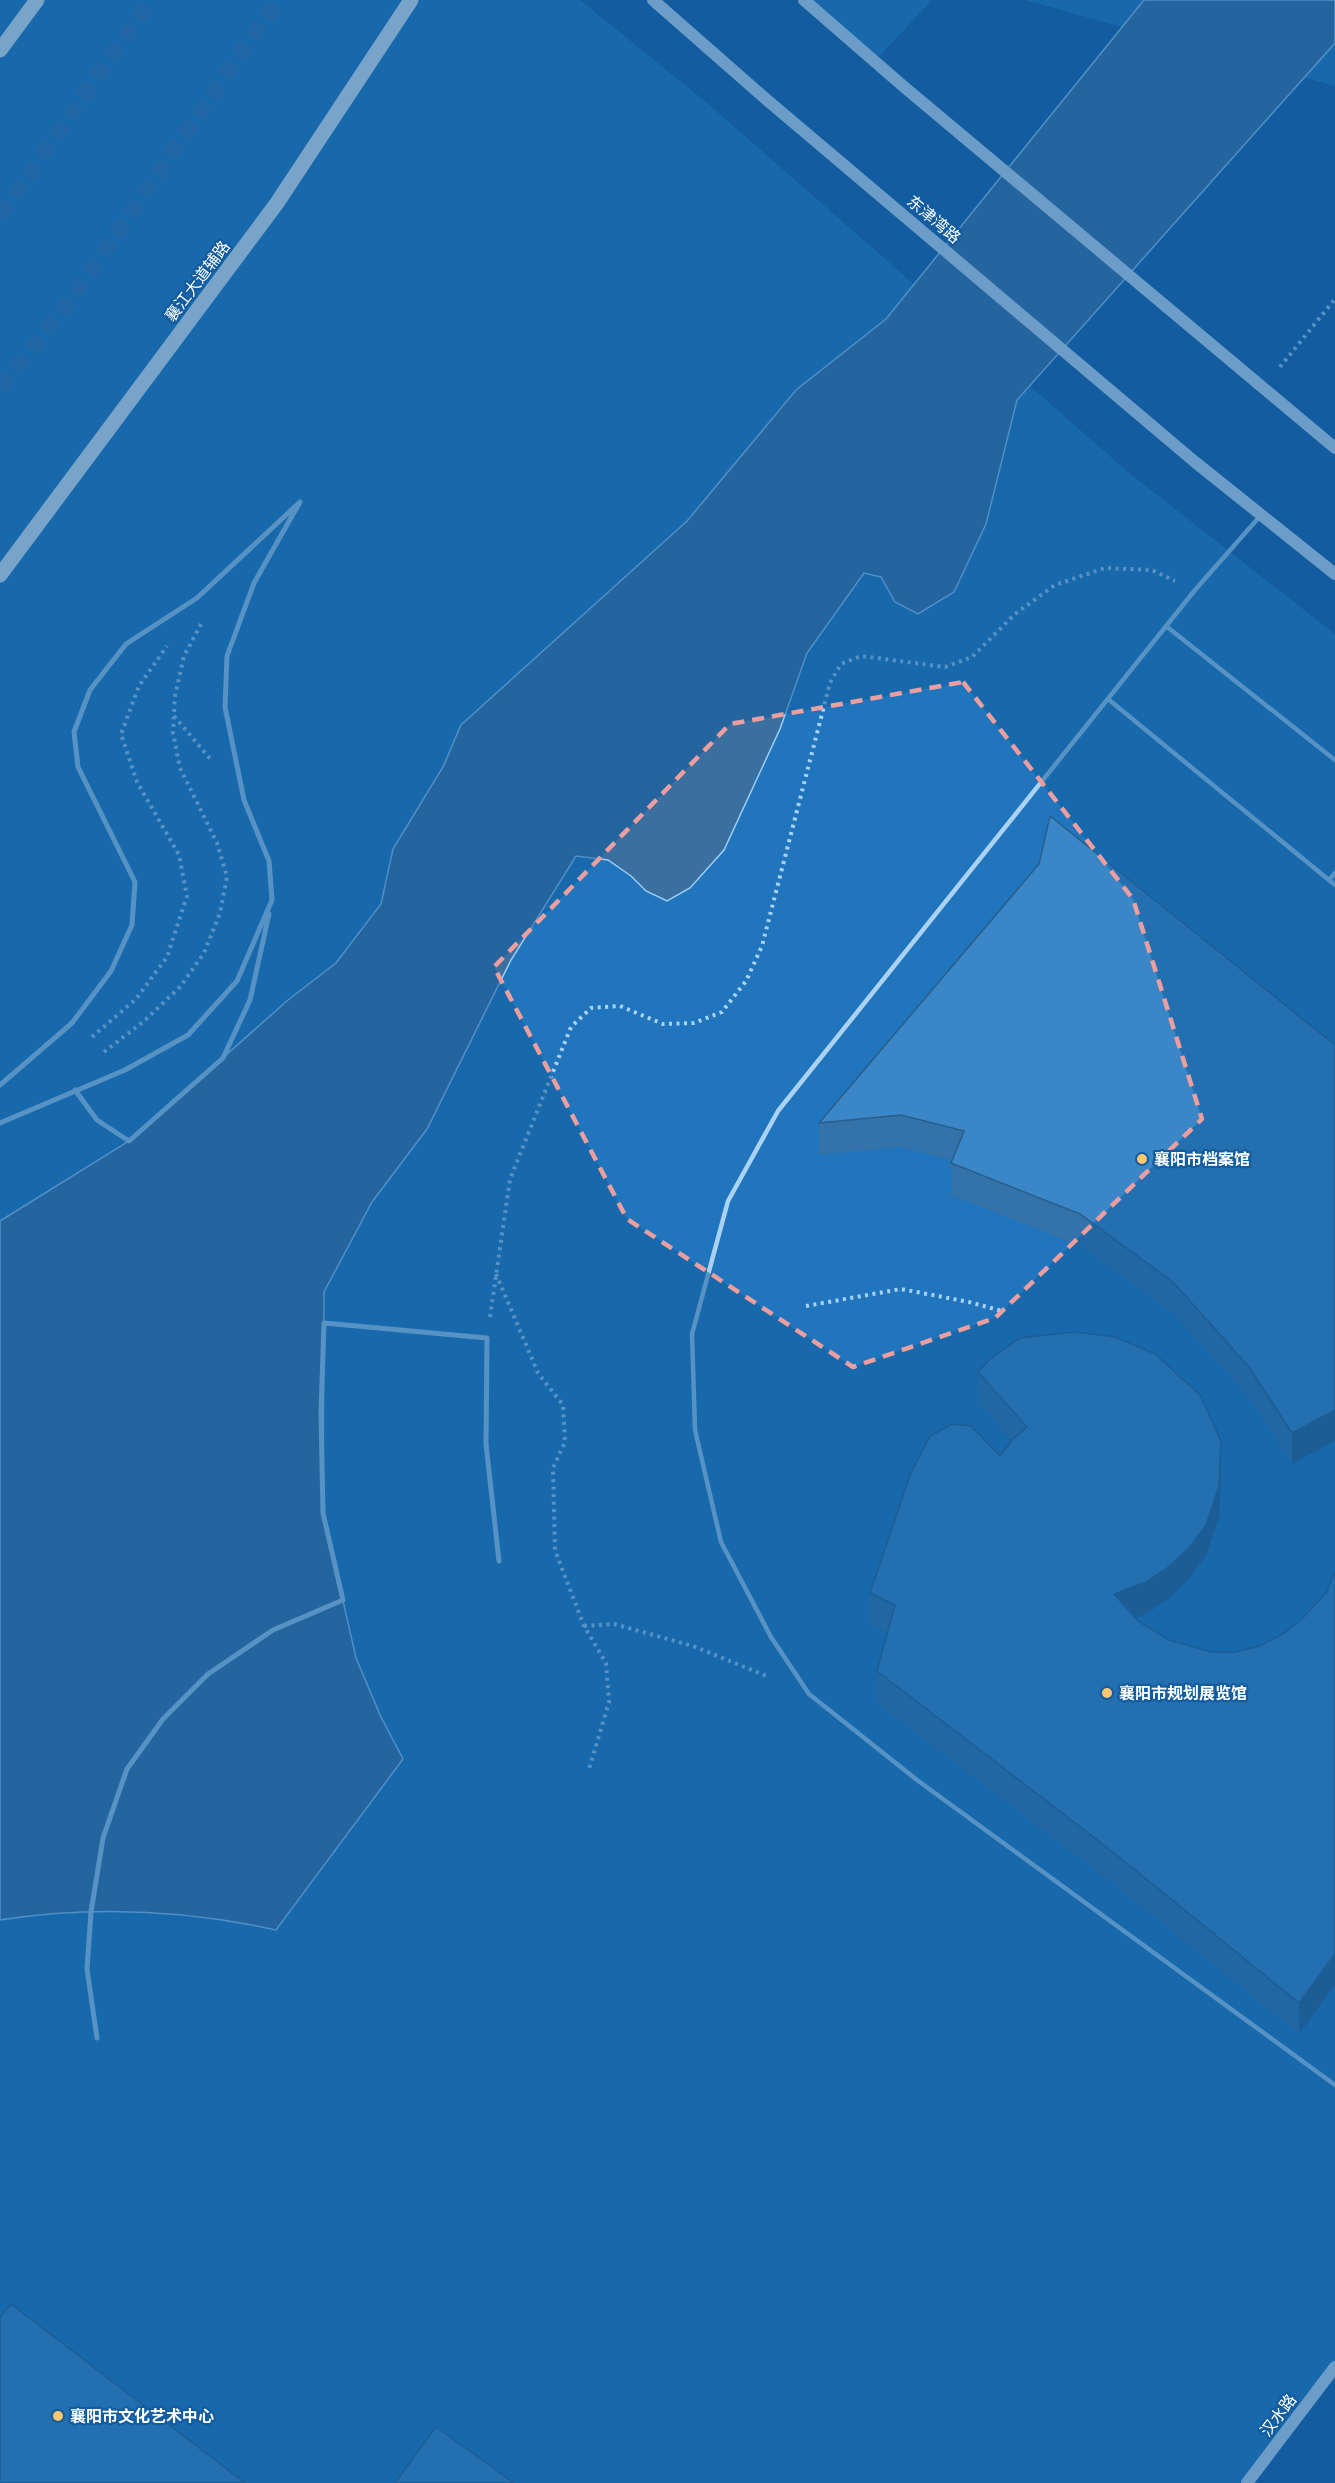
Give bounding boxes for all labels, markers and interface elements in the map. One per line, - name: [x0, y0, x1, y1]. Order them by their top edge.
- street label: 东津湾路: [904, 192, 964, 246]
- street label: 襄江大道辅路: [161, 237, 233, 325]
- place label: 襄阳市档案馆: [1154, 1150, 1250, 1168]
- marker: 襄阳市档案馆: [1135, 1152, 1149, 1166]
- place label: 襄阳市规划展览馆: [1119, 1684, 1247, 1702]
- marker: 襄阳市规划展览馆: [1100, 1686, 1114, 1700]
- street label: 汉水路: [1256, 2390, 1300, 2440]
- place label: 襄阳市文化艺术中心: [70, 2407, 214, 2425]
- marker: 襄阳市文化艺术中心: [51, 2409, 65, 2423]

